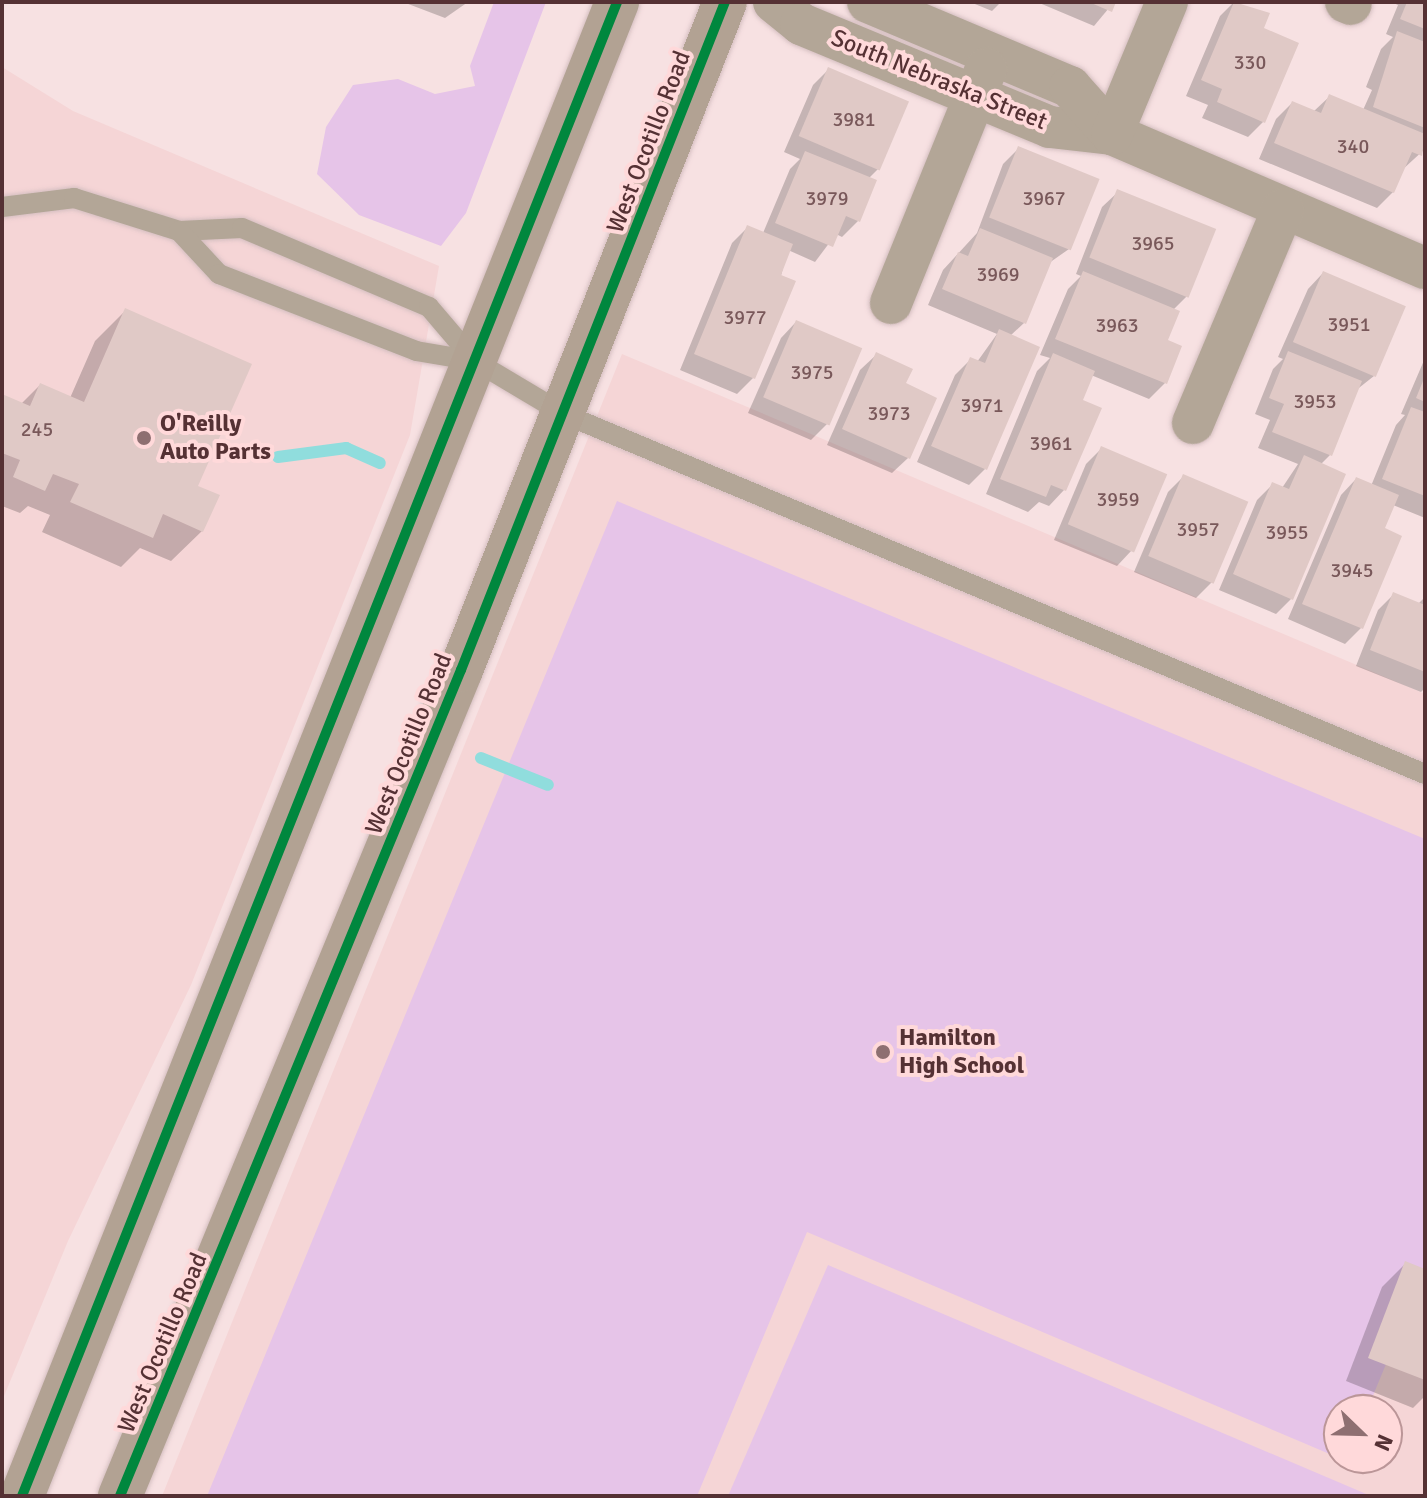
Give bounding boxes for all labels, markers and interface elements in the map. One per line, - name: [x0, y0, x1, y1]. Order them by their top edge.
- street label: South Nebraska Street: [827, 24, 1051, 136]
- street label: West Ocotillo Road: [601, 47, 697, 237]
- house number: 330: [1234, 50, 1266, 74]
- house number: 3981: [832, 107, 876, 131]
- house number: 340: [1337, 134, 1369, 158]
- house number: 3979: [805, 186, 849, 210]
- house number: 3967: [1022, 186, 1066, 210]
- house number: 3965: [1131, 231, 1175, 255]
- house number: 3969: [976, 262, 1020, 286]
- house number: 3977: [723, 305, 767, 329]
- house number: 3951: [1327, 312, 1371, 336]
- house number: 3963: [1095, 313, 1139, 337]
- house number: 3975: [790, 360, 834, 384]
- house number: 3953: [1293, 389, 1337, 413]
- house number: 3971: [960, 393, 1004, 417]
- house number: 3973: [867, 401, 911, 425]
- place label: O'Reilly Auto Parts: [160, 410, 271, 466]
- house number: 245: [21, 417, 53, 441]
- marker: O'Reilly Auto Parts: [135, 429, 153, 447]
- house number: 3961: [1029, 431, 1073, 455]
- house number: 3959: [1096, 487, 1140, 511]
- house number: 3957: [1176, 517, 1220, 541]
- house number: 3955: [1265, 520, 1309, 544]
- house number: 3945: [1330, 558, 1374, 582]
- street label: West Ocotillo Road: [360, 649, 458, 839]
- place label: Hamilton High School: [899, 1024, 1024, 1080]
- marker: Hamilton High School: [874, 1043, 892, 1061]
- street label: West Ocotillo Road: [112, 1249, 214, 1437]
- north arrow: [1323, 1394, 1403, 1474]
- text: N: [1368, 1430, 1399, 1455]

